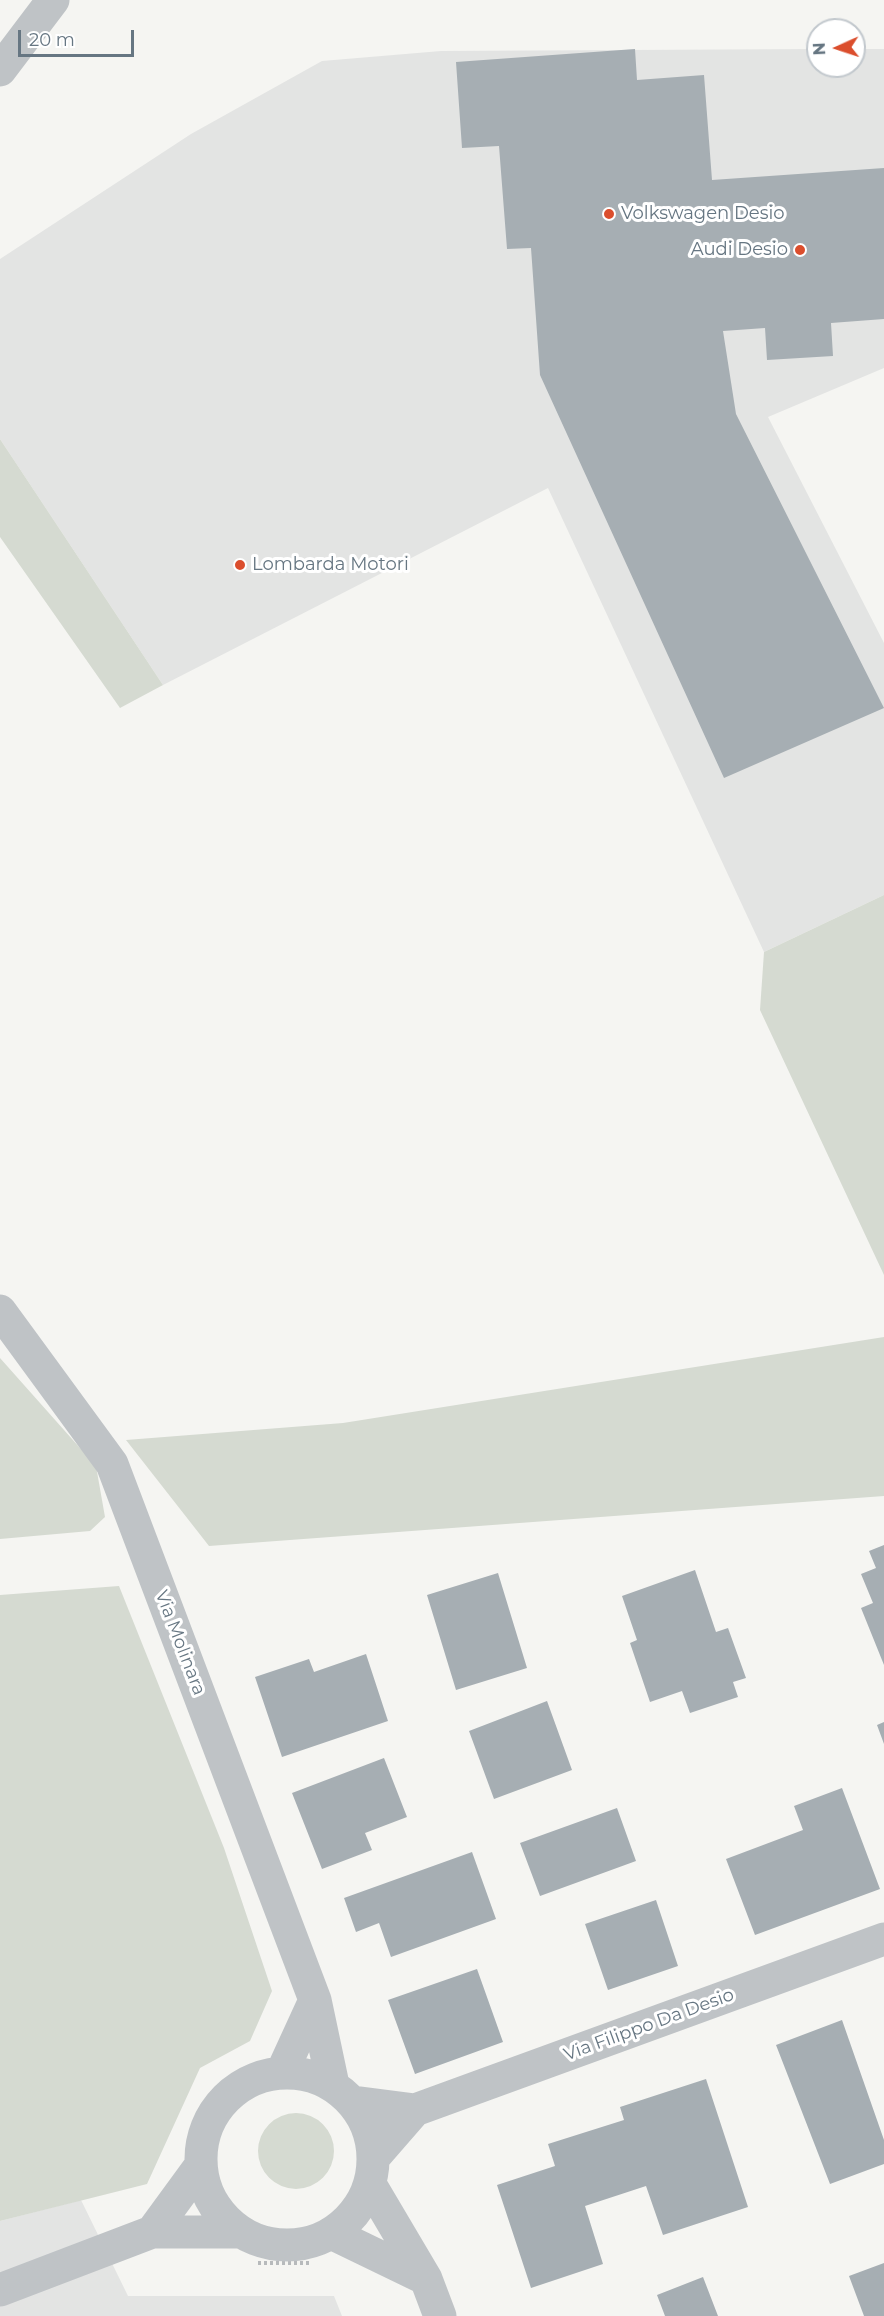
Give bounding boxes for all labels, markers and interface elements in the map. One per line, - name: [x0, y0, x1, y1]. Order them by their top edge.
- scale bar: [21, 18, 136, 56]
- north arrow: [806, 18, 866, 78]
- text: 20 m: [29, 29, 75, 51]
- text: N: [810, 42, 829, 56]
- place label: Volkswagen Desio: [621, 203, 785, 225]
- marker: Volkswagen Desio: [602, 207, 616, 221]
- place label: Audi Desio: [691, 239, 788, 261]
- marker: Audi Desio: [793, 243, 807, 257]
- place label: Lombarda Motori: [252, 554, 409, 576]
- marker: Lombarda Motori: [233, 558, 247, 572]
- street label: Via Molinara: [150, 1588, 210, 1698]
- street label: Via Filippo Da Desio: [561, 1984, 737, 2066]

